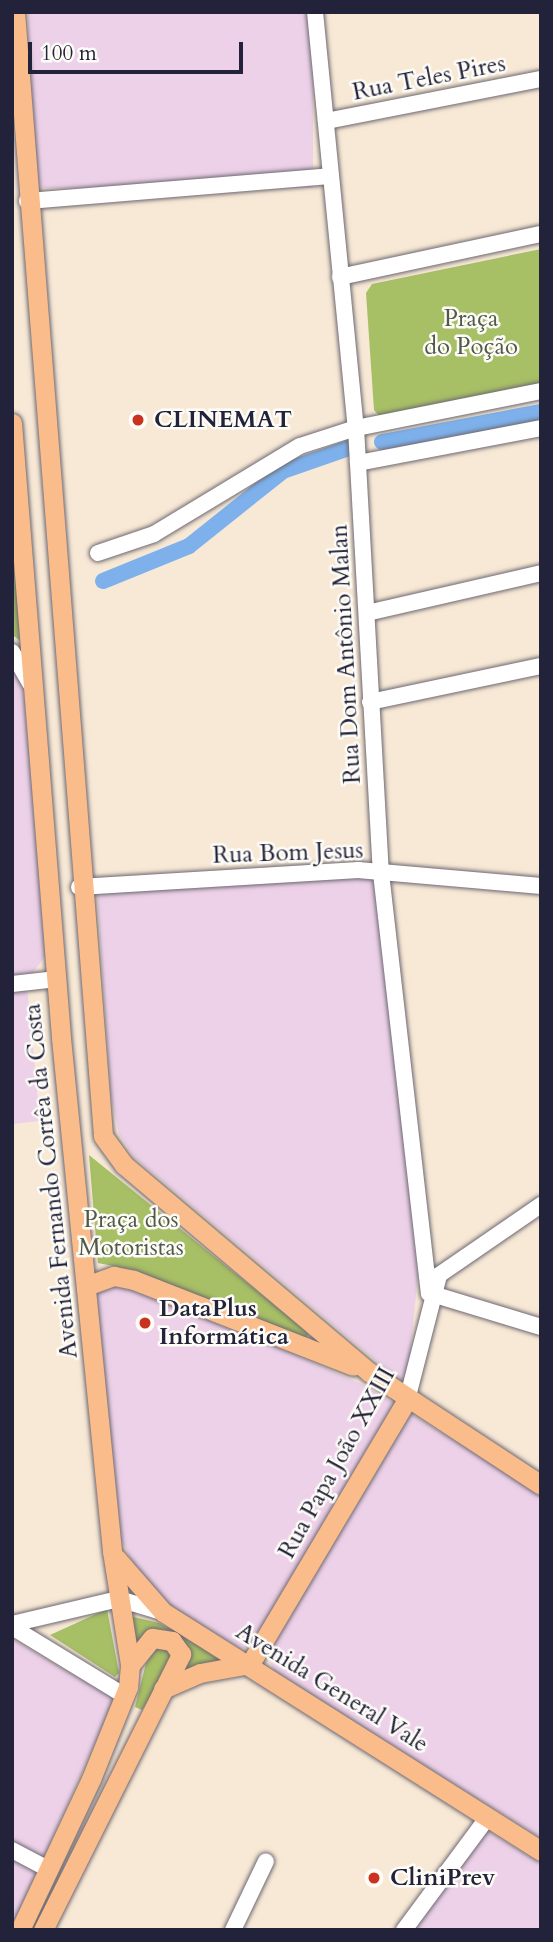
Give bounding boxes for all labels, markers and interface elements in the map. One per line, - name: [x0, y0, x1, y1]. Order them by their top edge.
- scale bar: [32, 28, 247, 72]
- text: 100 m: [41, 39, 97, 68]
- street label: Rua Teles Pires: [350, 49, 508, 107]
- park label: Praça do Poção: [424, 305, 518, 361]
- place label: CLINEMAT: [154, 406, 292, 434]
- marker: CLINEMAT: [128, 410, 148, 430]
- street label: Rua Dom Antônio Malan: [325, 523, 367, 785]
- street label: Rua Bom Jesus: [212, 836, 364, 870]
- street label: Avenida Fernando Corrêa da Costa: [18, 1002, 84, 1360]
- park label: Praça dos Motoristas: [78, 1206, 184, 1262]
- place label: DataPlus Informática: [159, 1295, 289, 1351]
- marker: DataPlus Informática: [137, 1315, 153, 1331]
- street label: Rua Papa João XXIII: [273, 1362, 401, 1564]
- street label: Avenida General Vale: [231, 1617, 433, 1759]
- place label: CliniPrev: [390, 1864, 495, 1892]
- marker: CliniPrev: [364, 1868, 384, 1888]

